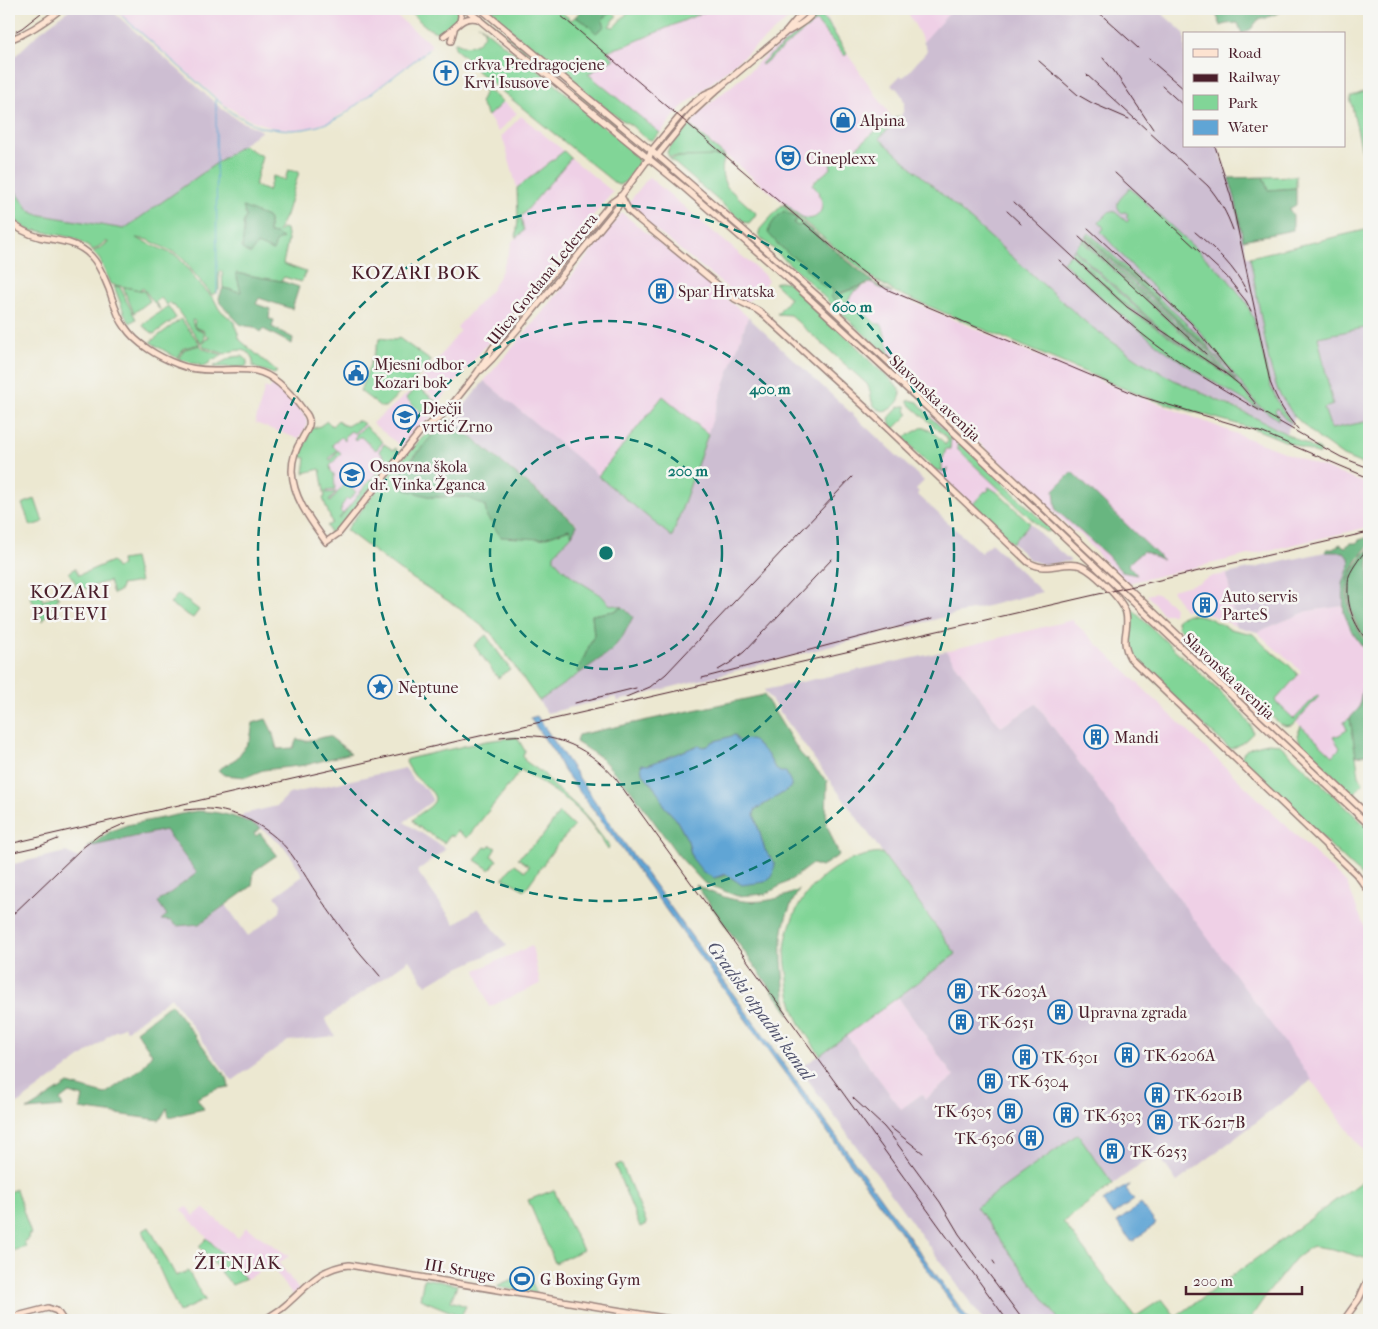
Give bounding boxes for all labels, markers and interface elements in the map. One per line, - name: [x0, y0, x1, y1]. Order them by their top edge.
- legend: [1183, 32, 1346, 148]
- text: Road: [1228, 44, 1262, 62]
- place label: crkva Predragocjene Krvi Isusove: [464, 55, 605, 92]
- church icon: crkva Predragocjene Krvi Isusove: [433, 60, 459, 86]
- text: Railway: [1228, 68, 1281, 86]
- text: Park: [1228, 94, 1258, 112]
- shop icon: Alpina: [830, 107, 856, 133]
- place label: Alpina: [859, 111, 905, 130]
- text: Water: [1227, 118, 1268, 136]
- theatre icon: Cineplexx: [775, 145, 801, 171]
- place label: Cineplexx: [806, 149, 877, 168]
- street label: Ulica Gordana Lederera: [483, 209, 602, 349]
- district label: KOZARI BOK: [351, 262, 481, 284]
- building icon: Spar Hrvatska: [648, 278, 674, 304]
- place label: Spar Hrvatska: [678, 282, 775, 301]
- text: 600 m: [832, 298, 873, 316]
- street label: Slavonska avenija: [885, 351, 985, 446]
- place label: Mjesni odbor Kozari bok: [374, 355, 464, 392]
- public building icon: Mjesni odbor Kozari bok: [343, 360, 369, 386]
- text: 400 m: [748, 380, 791, 398]
- place label: Dječji vrtić Zrno: [422, 399, 493, 436]
- school or university icon: Dječji vrtić Zrno: [392, 404, 418, 430]
- place label: Osnovna škola dr. Vinka Žganca: [370, 457, 486, 494]
- school or university icon: Osnovna škola dr. Vinka Žganca: [339, 462, 365, 488]
- text: 200 m: [668, 462, 708, 480]
- centre of rings: [597, 544, 615, 562]
- district label: KOZARI PUTEVI: [30, 581, 110, 625]
- place label: Auto servis ParteS: [1221, 587, 1298, 624]
- building icon: Auto servis ParteS: [1192, 592, 1218, 618]
- street label: Slavonska avenija: [1179, 629, 1279, 724]
- place icon: Neptune: [367, 674, 393, 700]
- place label: Neptune: [398, 678, 458, 697]
- building icon: Mandi: [1083, 724, 1109, 750]
- place label: Mandi: [1114, 728, 1159, 747]
- water label: Gradski otpadni kanal: [703, 937, 819, 1087]
- building icon: TK-6203A: [947, 978, 973, 1004]
- place label: TK-6203A: [978, 982, 1048, 1001]
- building icon: Upravna zgrada: [1047, 999, 1073, 1025]
- place label: Upravna zgrada: [1078, 1003, 1188, 1022]
- building icon: TK-6251: [948, 1009, 974, 1035]
- place label: TK-6251: [978, 1013, 1034, 1032]
- building icon: TK-6206A: [1114, 1042, 1140, 1068]
- building icon: TK-6301: [1012, 1044, 1038, 1070]
- place label: TK-6206A: [1144, 1046, 1216, 1065]
- place label: TK-6301: [1042, 1048, 1098, 1067]
- building icon: TK-6304: [977, 1068, 1003, 1094]
- place label: TK-6304: [1008, 1072, 1068, 1091]
- building icon: TK-6201B: [1144, 1082, 1170, 1108]
- place label: TK-6201B: [1174, 1086, 1242, 1105]
- building icon: TK-6305: [997, 1098, 1023, 1124]
- place label: TK-6305: [934, 1102, 992, 1121]
- building icon: TK-6303: [1053, 1102, 1079, 1128]
- place label: TK-6303: [1084, 1106, 1141, 1125]
- building icon: TK-6217B: [1147, 1109, 1173, 1135]
- place label: TK-6217B: [1178, 1113, 1245, 1132]
- building icon: TK-6306: [1018, 1125, 1044, 1151]
- place label: TK-6306: [955, 1129, 1014, 1148]
- building icon: TK-6253: [1099, 1138, 1125, 1164]
- place label: TK-6253: [1130, 1142, 1187, 1161]
- district label: ŽITNJAK: [194, 1251, 282, 1274]
- street label: III. Struge: [423, 1254, 497, 1286]
- scale bar: [1186, 1264, 1302, 1296]
- sports icon: G Boxing Gym: [509, 1266, 535, 1292]
- place label: G Boxing Gym: [540, 1270, 641, 1289]
- text: 200 m: [1193, 1272, 1233, 1290]

